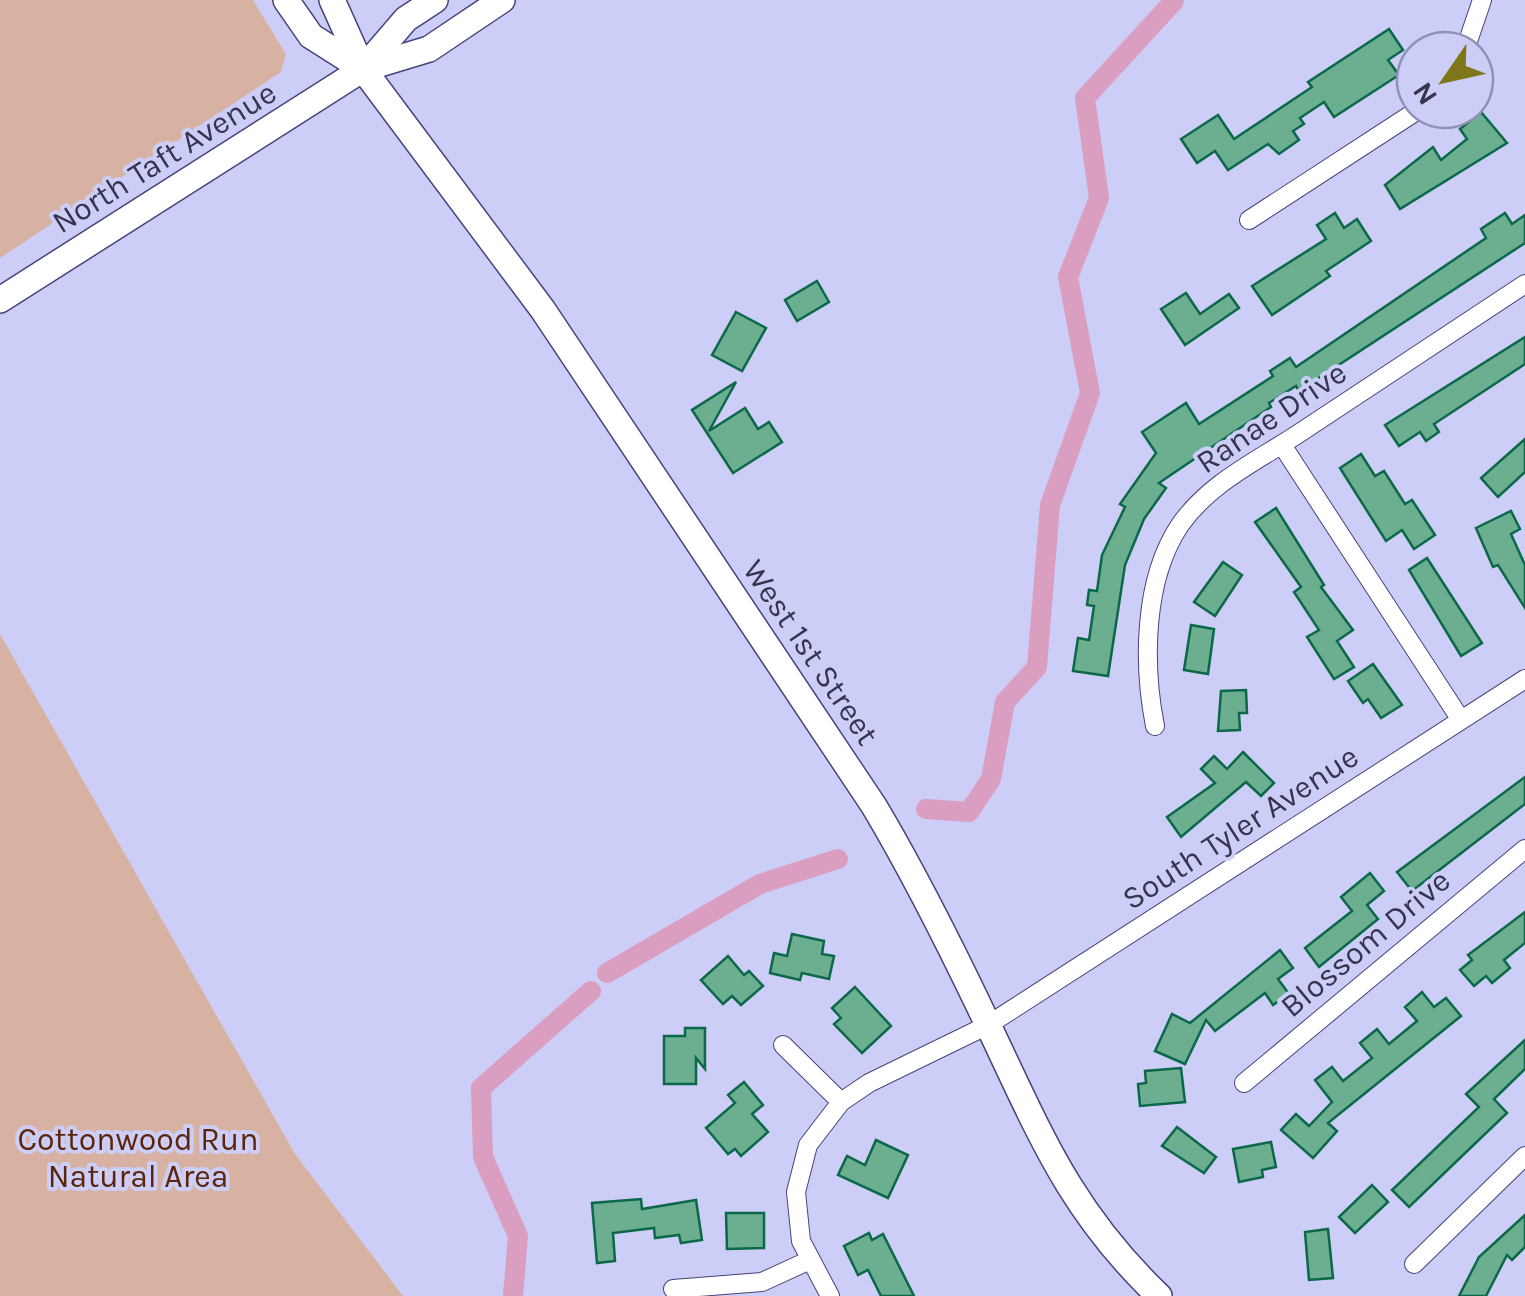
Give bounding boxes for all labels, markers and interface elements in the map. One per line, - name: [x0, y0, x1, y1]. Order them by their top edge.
- north arrow: [1395, 30, 1495, 130]
- street label: North Taft Avenue: [46, 74, 283, 241]
- text: N: [1405, 76, 1444, 111]
- street label: Ranae Drive: [1189, 354, 1353, 481]
- street label: West 1st Street: [735, 553, 886, 752]
- street label: South Tyler Avenue: [1116, 737, 1365, 917]
- street label: Blossom Drive: [1273, 862, 1458, 1025]
- park label: Cottonwood Run Natural Area: [18, 1121, 258, 1195]

